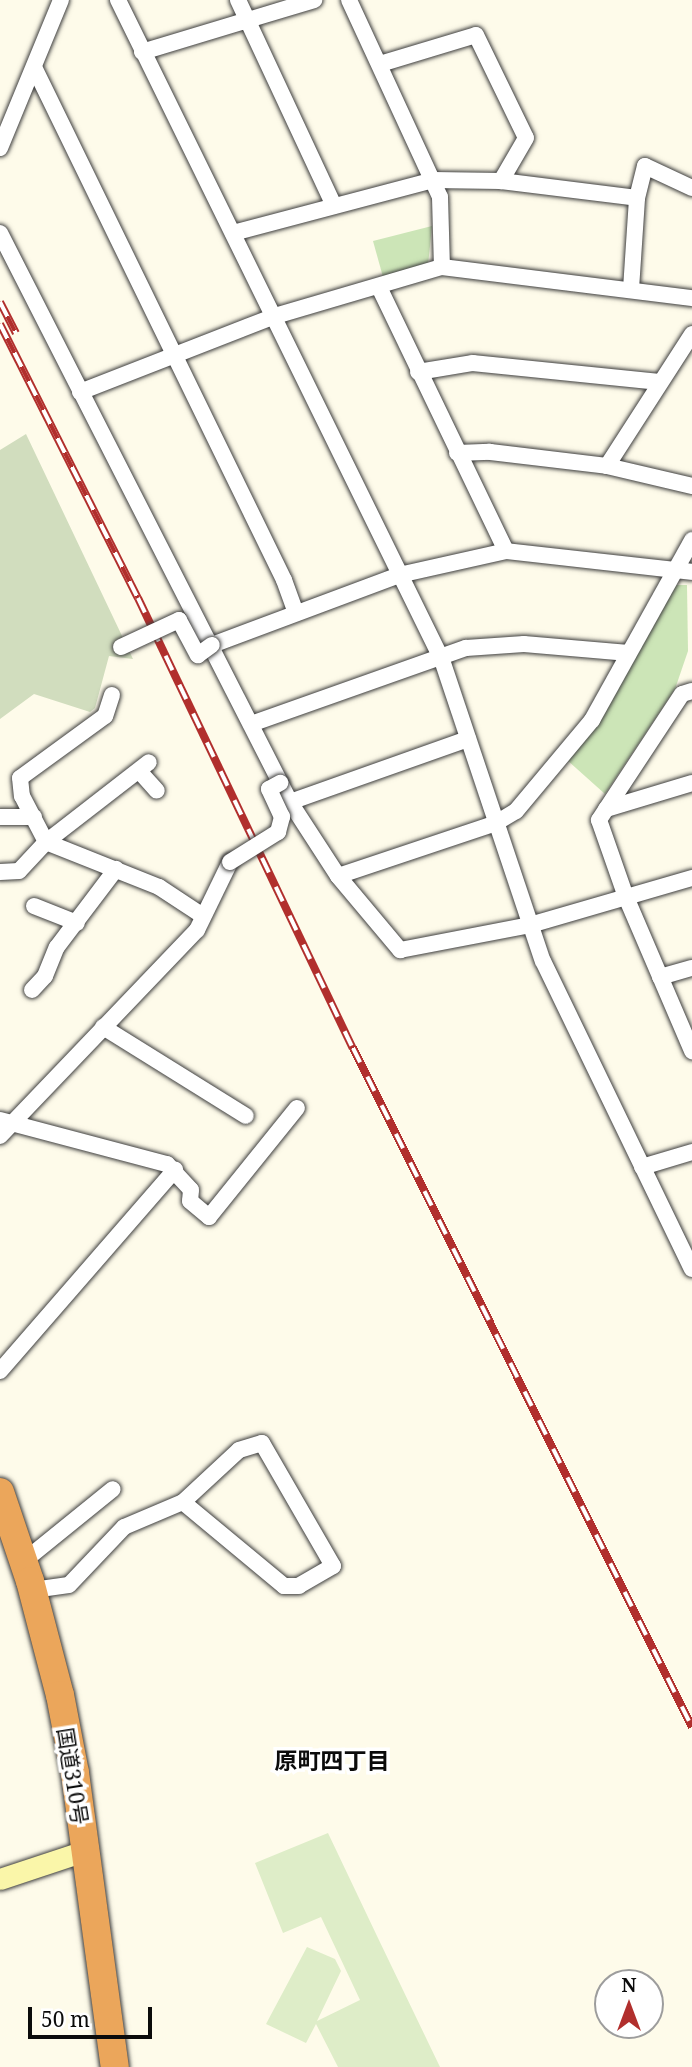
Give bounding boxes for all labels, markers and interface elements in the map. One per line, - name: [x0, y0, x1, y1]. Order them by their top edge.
- street label: 国道310号: [53, 1726, 93, 1826]
- district label: 原町四丁目: [275, 1746, 389, 1774]
- north arrow: [594, 1969, 664, 2039]
- text: N: [622, 1972, 636, 1998]
- scale bar: [32, 1994, 156, 2038]
- text: 50 m: [41, 2005, 90, 2033]

